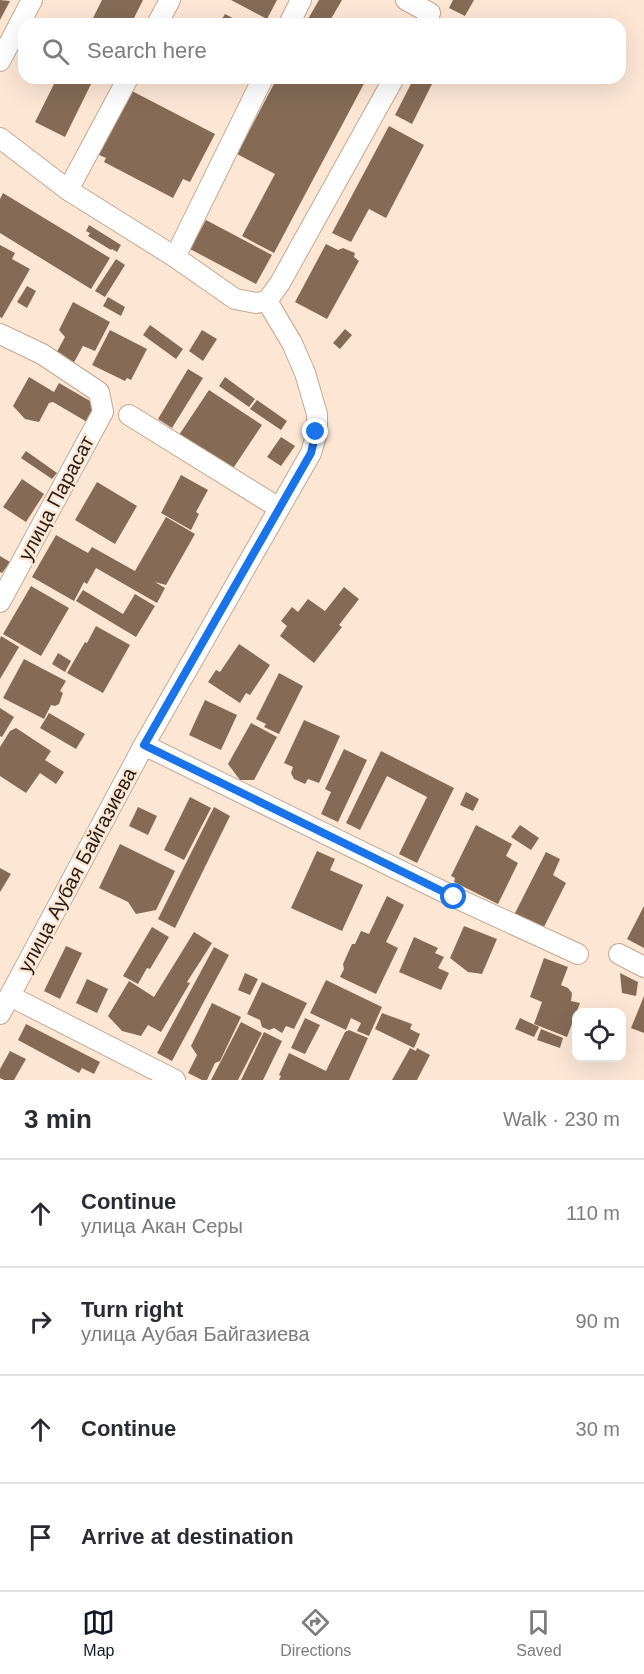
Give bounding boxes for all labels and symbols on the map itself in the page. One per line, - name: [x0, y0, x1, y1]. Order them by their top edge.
- route end: [302, 418, 328, 444]
- street label: улица Парасат: [14, 432, 98, 564]
- street label: улица Аубая Байгазиева: [14, 763, 141, 976]
- route start: [440, 883, 466, 909]

